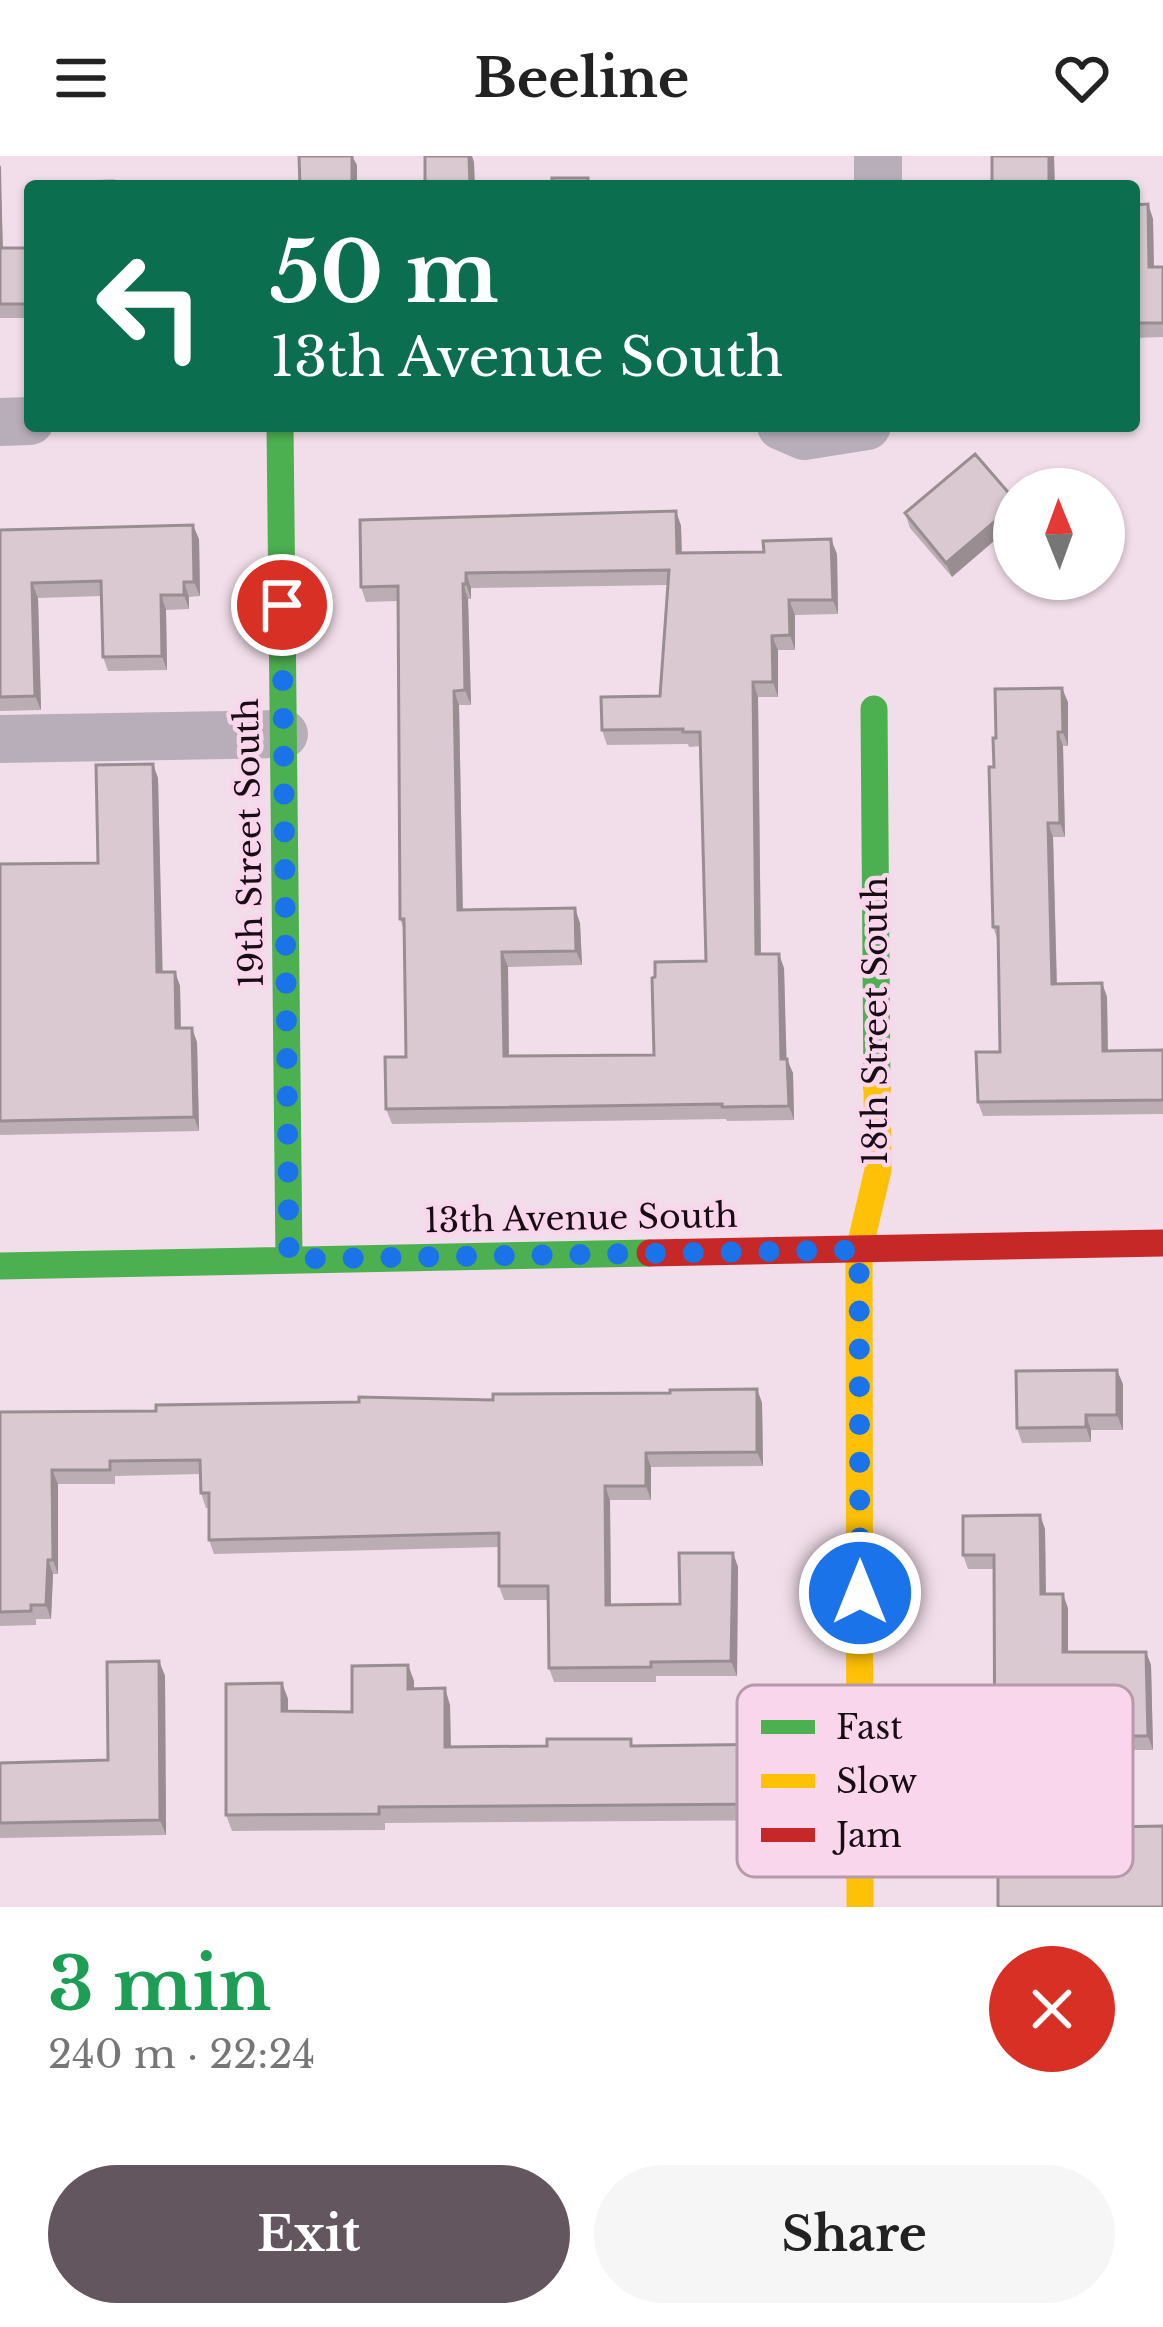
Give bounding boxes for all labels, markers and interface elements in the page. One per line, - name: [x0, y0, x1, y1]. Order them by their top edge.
- icon: menu: [48, 45, 114, 111]
- text: Beeline: [474, 45, 689, 112]
- icon: heart: [1049, 45, 1115, 111]
- text: 50 m: [270, 221, 499, 325]
- icon: left: [72, 228, 228, 384]
- text: 13th Avenue South: [270, 324, 783, 391]
- north arrow: [993, 468, 1125, 600]
- map controls: [993, 468, 1125, 600]
- pin: [231, 554, 333, 656]
- icon: arrive: [249, 572, 315, 638]
- street label: 19th Street South: [226, 698, 272, 988]
- street label: 18th Street South: [855, 877, 896, 1165]
- street label: 13th Avenue South: [424, 1195, 738, 1241]
- position arrow: [797, 1530, 923, 1656]
- legend: [737, 1685, 1133, 1877]
- text: Fast: [836, 1707, 903, 1748]
- text: Slow: [836, 1761, 917, 1802]
- text: Jam: [832, 1815, 902, 1856]
- text: 3 min: [48, 1940, 271, 2029]
- button: close: [989, 1946, 1115, 2072]
- text: 240 m · 22:24: [48, 2030, 315, 2079]
- button: Exit: [48, 2165, 570, 2303]
- button: Share: [594, 2165, 1115, 2303]

